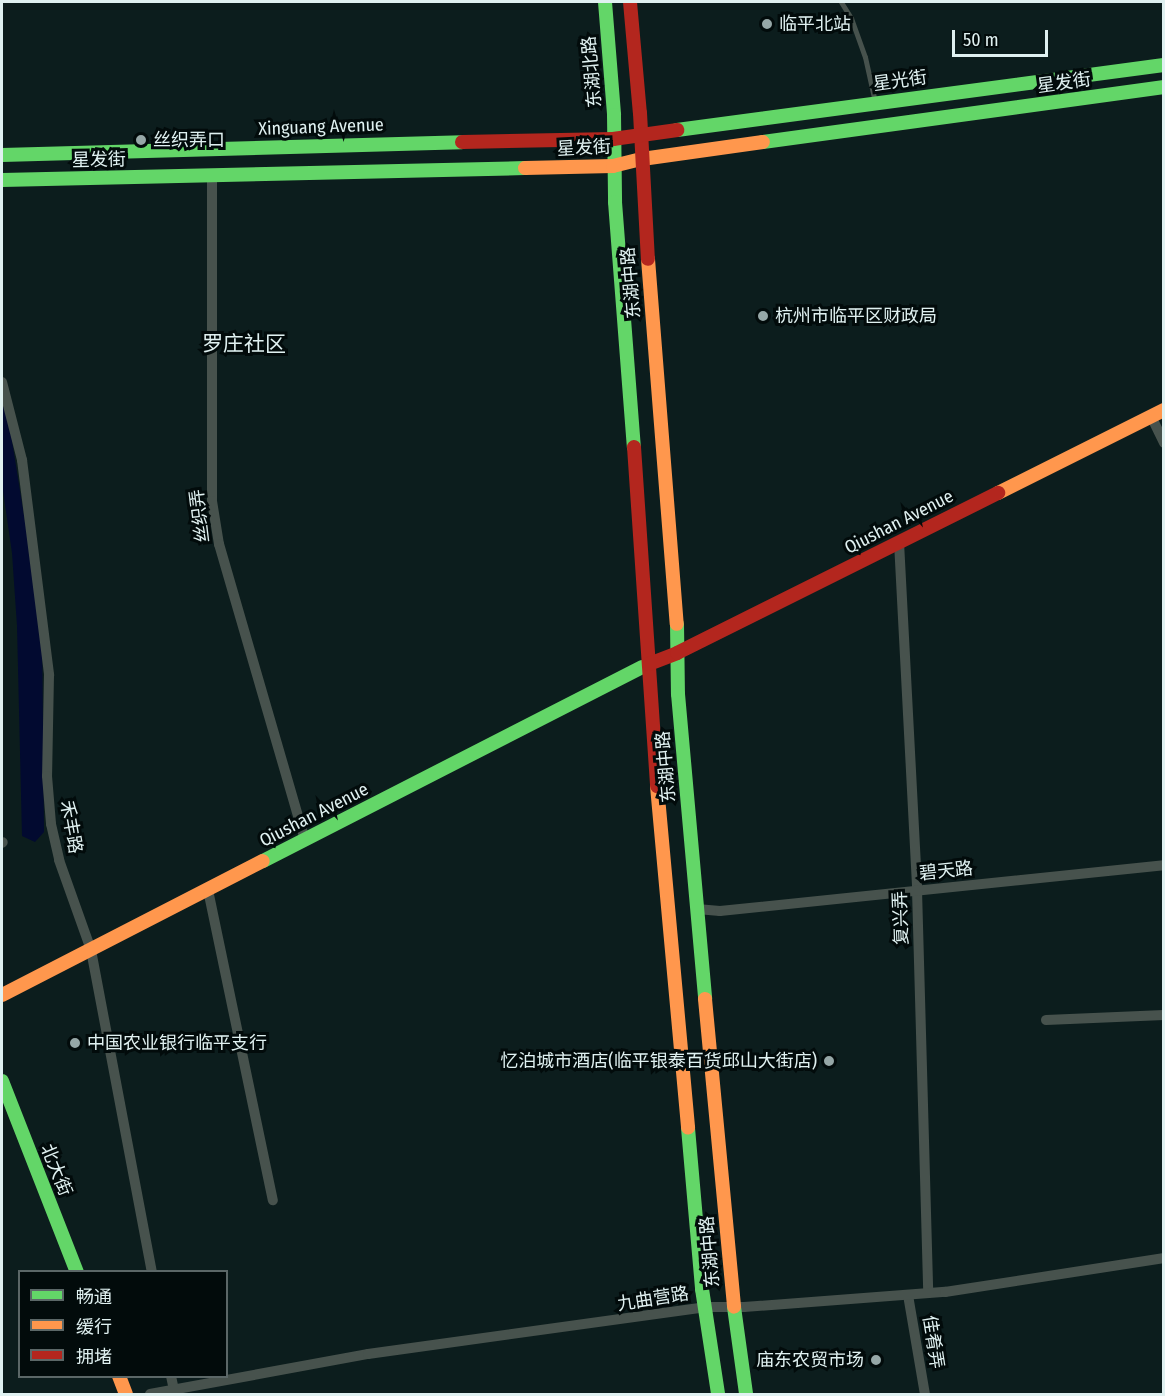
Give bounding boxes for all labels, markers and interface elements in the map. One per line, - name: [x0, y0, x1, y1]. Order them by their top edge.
- place label: 临平北站: [779, 13, 851, 35]
- marker: 临平北站: [760, 17, 774, 31]
- scale bar: [955, 18, 1051, 56]
- text: 50 m: [963, 29, 999, 51]
- street label: 东湖北路: [578, 35, 606, 109]
- street label: 星光街: [872, 67, 928, 95]
- street label: 星发街: [1036, 69, 1092, 97]
- street label: Xinguang Avenue: [258, 114, 384, 140]
- place label: 丝织弄口: [153, 129, 225, 151]
- marker: 丝织弄口: [134, 133, 148, 147]
- street label: 星发街: [556, 136, 612, 160]
- street label: 星发街: [72, 149, 126, 171]
- street label: 东湖中路: [617, 246, 645, 320]
- place label: 杭州市临平区财政局: [775, 305, 937, 327]
- marker: 杭州市临平区财政局: [756, 309, 770, 323]
- district label: 罗庄社区: [202, 331, 286, 357]
- street label: Qiushan Avenue: [841, 485, 957, 559]
- street label: 丝织弄: [186, 488, 214, 544]
- street label: 东湖中路: [652, 730, 680, 804]
- street label: Qiushan Avenue: [256, 778, 372, 852]
- street label: 禾丰路: [56, 799, 86, 855]
- street label: 碧天路: [918, 857, 974, 885]
- street label: 复兴弄: [889, 891, 913, 945]
- place label: 中国农业银行临平支行: [87, 1032, 267, 1054]
- marker: 中国农业银行临平支行: [68, 1036, 82, 1050]
- place label: 忆泊城市酒店(临平银泰百货邱山大街店): [500, 1050, 817, 1072]
- marker: 忆泊城市酒店(临平银泰百货邱山大街店): [822, 1054, 836, 1068]
- street label: 北大街: [36, 1141, 76, 1199]
- street label: 东湖中路: [696, 1215, 724, 1289]
- legend: [18, 1270, 228, 1378]
- street label: 九曲营路: [616, 1283, 690, 1315]
- text: 畅通: [76, 1286, 112, 1308]
- street label: 佳肴弄: [918, 1314, 948, 1370]
- text: 缓行: [76, 1316, 112, 1338]
- text: 拥堵: [76, 1346, 112, 1368]
- place label: 庙东农贸市场: [756, 1349, 864, 1371]
- marker: 庙东农贸市场: [869, 1353, 883, 1367]

